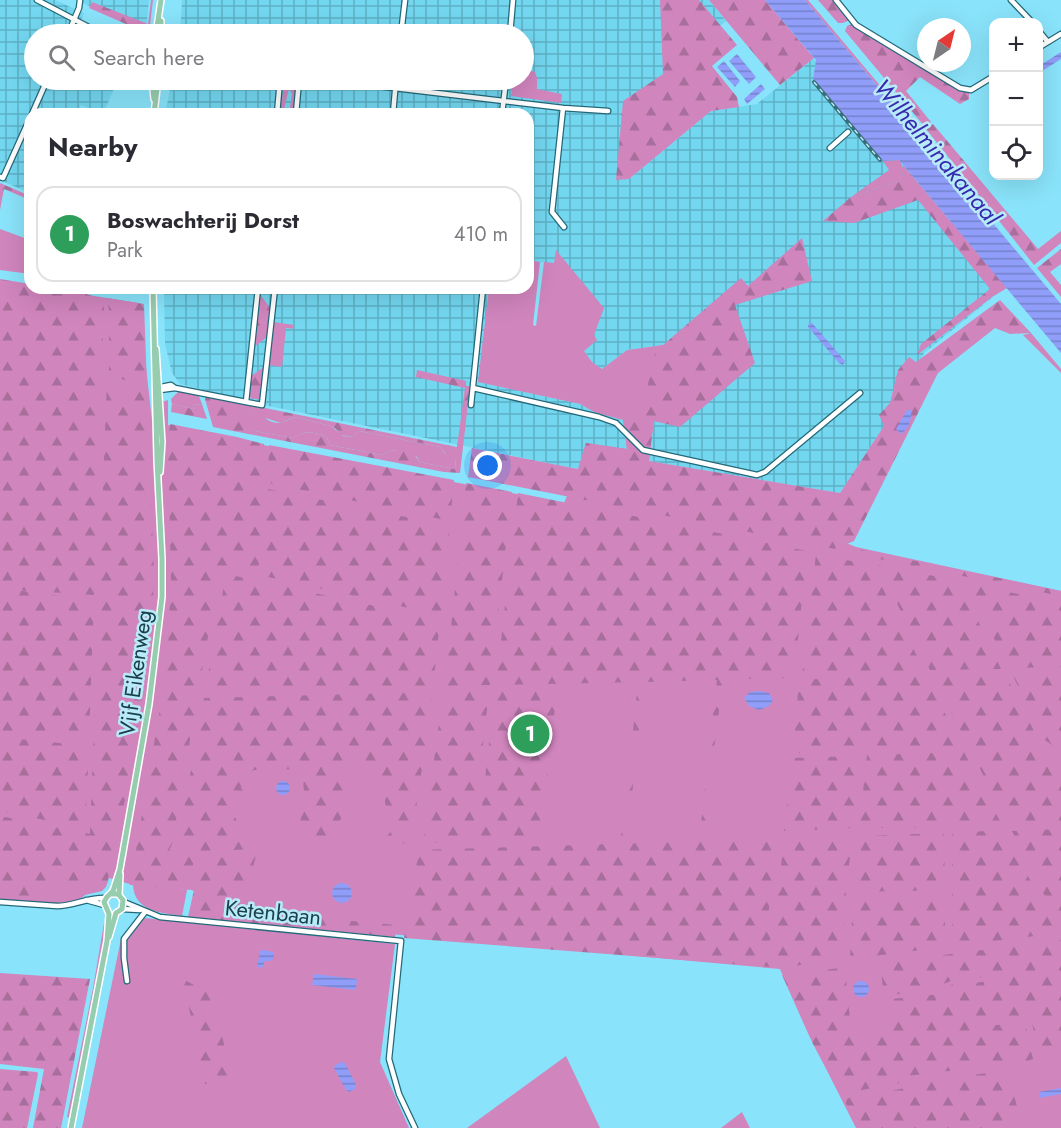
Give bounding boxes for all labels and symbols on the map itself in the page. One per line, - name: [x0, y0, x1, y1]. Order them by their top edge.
- north arrow: [917, 18, 971, 72]
- water label: Wilhelminakanaal: [866, 71, 1010, 234]
- your location: [473, 451, 502, 480]
- street label: Vijf Eikenweg: [110, 608, 160, 738]
- pin: 1: [510, 712, 550, 756]
- street label: Ketenbaan: [223, 891, 323, 933]

